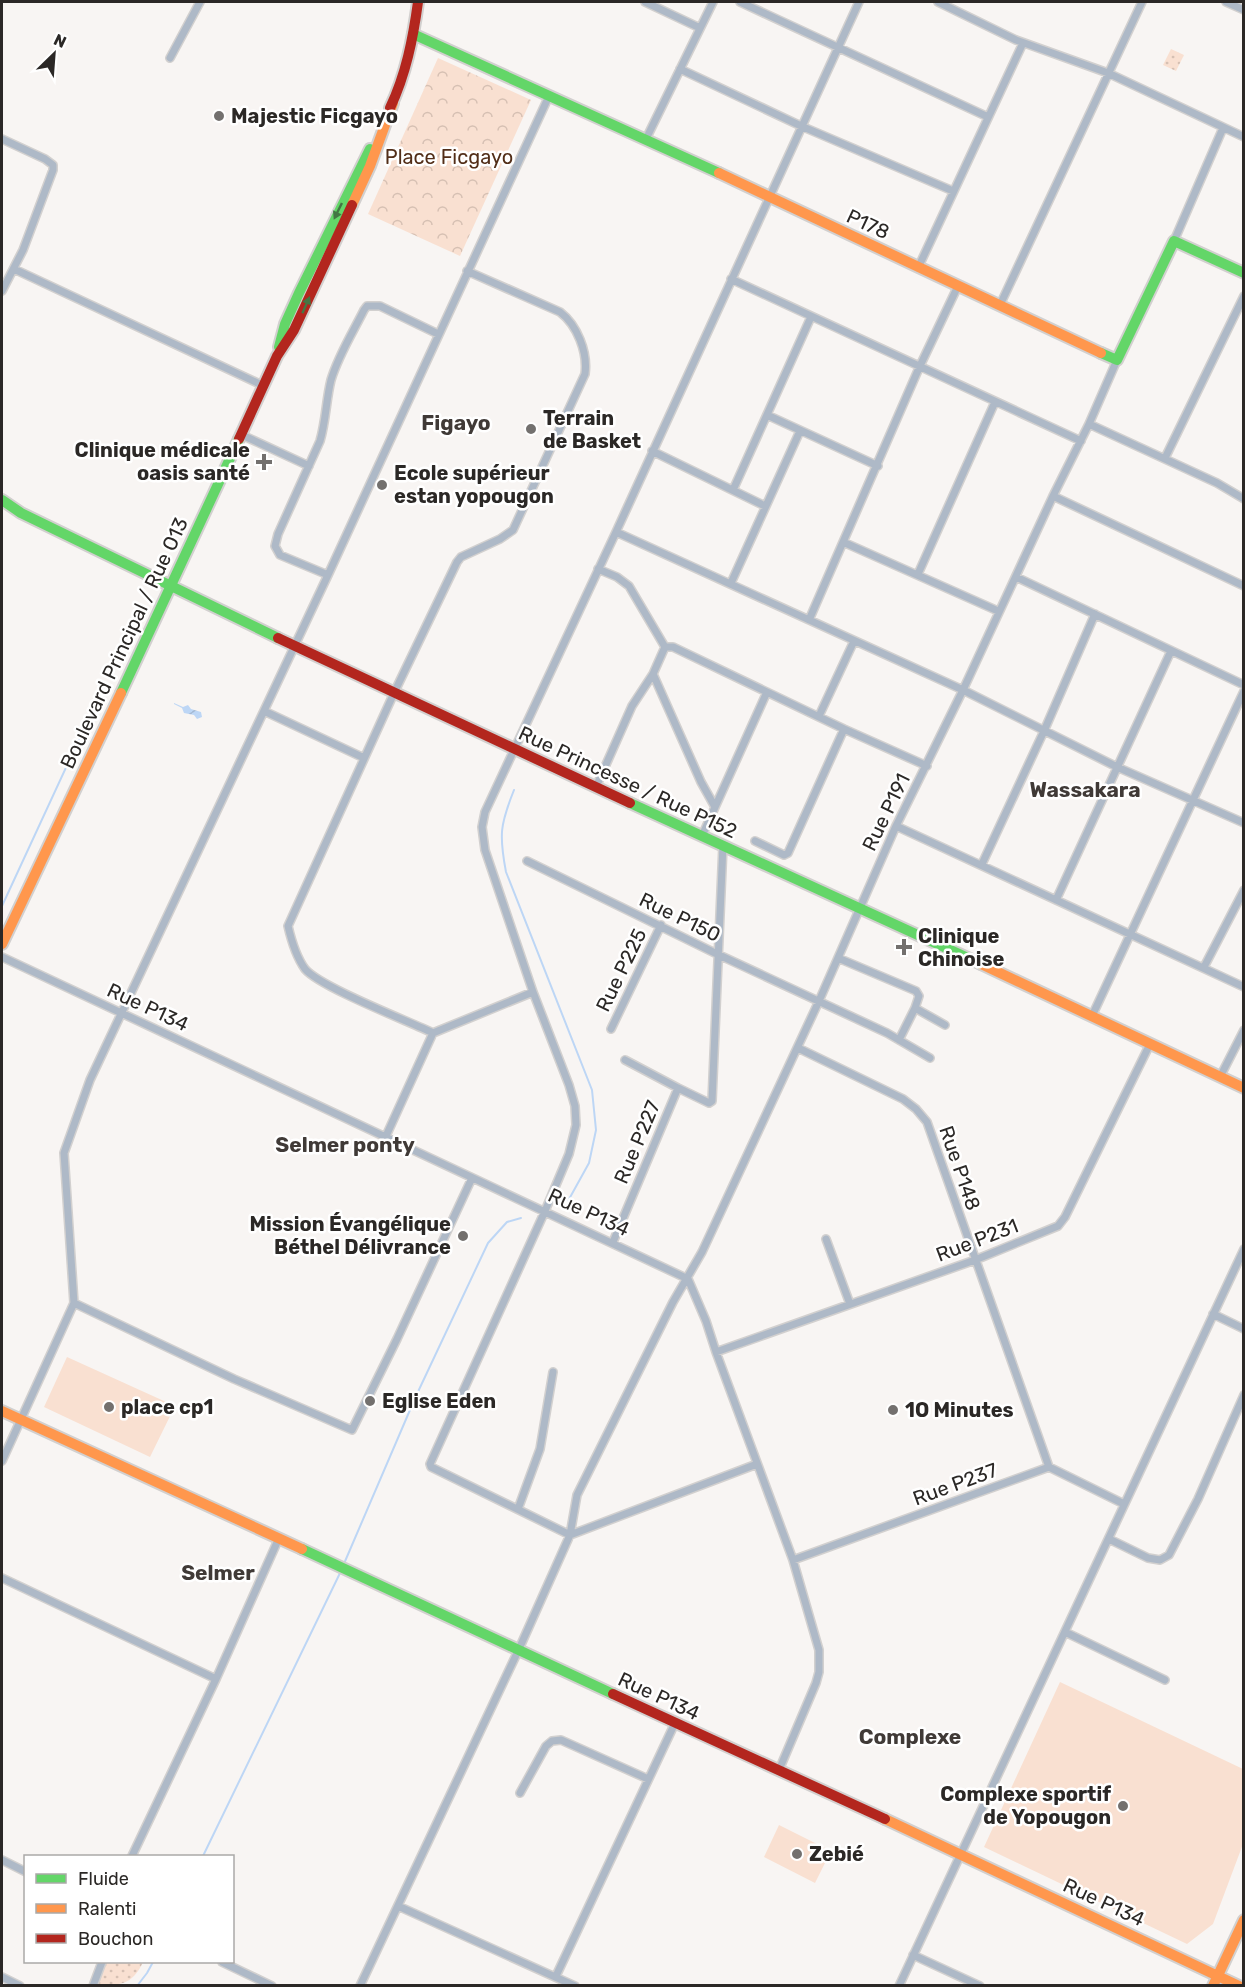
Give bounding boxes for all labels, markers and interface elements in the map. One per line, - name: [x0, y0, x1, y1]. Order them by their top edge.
- north arrow: [24, 24, 84, 84]
- text: N: [51, 30, 69, 52]
- place label: Majestic Ficgayo: [231, 104, 398, 128]
- marker: Majestic Ficgayo: [212, 109, 226, 123]
- park label: Place Ficgayo: [385, 145, 513, 169]
- one-way arrow: [333, 203, 342, 220]
- street label: P178: [843, 204, 893, 244]
- one-way arrow: [301, 297, 310, 314]
- place label: Terrain de Basket: [543, 406, 641, 453]
- district label: Figayo: [421, 410, 491, 435]
- marker: Terrain de Basket: [524, 422, 538, 436]
- place label: Clinique médicale oasis santé: [75, 438, 250, 485]
- marker: Clinique médicale oasis santé: [255, 453, 273, 471]
- place label: Ecole supérieur estan yopougon: [394, 461, 554, 508]
- marker: Ecole supérieur estan yopougon: [375, 478, 389, 492]
- street label: Boulevard Principal / Rue O13: [55, 514, 193, 772]
- street label: Rue Princesse / Rue P152: [515, 721, 741, 843]
- street label: Rue P191: [857, 769, 915, 855]
- district label: Wassakara: [1029, 777, 1141, 802]
- street label: Rue P150: [636, 887, 724, 947]
- place label: Clinique Chinoise: [918, 924, 1005, 971]
- street label: Rue P225: [591, 925, 651, 1015]
- marker: Clinique Chinoise: [895, 938, 913, 956]
- street label: Rue P134: [103, 978, 193, 1036]
- street label: Rue P227: [609, 1097, 665, 1187]
- street label: Rue P148: [934, 1123, 986, 1213]
- district label: Selmer ponty: [275, 1132, 415, 1157]
- street label: Rue P134: [544, 1183, 634, 1241]
- place label: Mission Évangélique Béthel Délivrance: [249, 1212, 451, 1259]
- street label: Rue P231: [933, 1213, 1021, 1267]
- marker: Mission Évangélique Béthel Délivrance: [456, 1229, 470, 1243]
- place label: Eglise Eden: [382, 1389, 496, 1413]
- marker: Eglise Eden: [363, 1394, 377, 1408]
- place label: place cp1: [121, 1395, 213, 1419]
- place label: 1O Minutes: [905, 1398, 1014, 1422]
- marker: place cp1: [102, 1400, 116, 1414]
- marker: 1O Minutes: [886, 1403, 900, 1417]
- street label: Rue P237: [909, 1458, 1001, 1510]
- district label: Selmer: [181, 1560, 255, 1585]
- street label: Rue P134: [614, 1667, 704, 1725]
- district label: Complexe: [859, 1724, 961, 1749]
- place label: Complexe sportif de Yopougon: [940, 1782, 1111, 1829]
- marker: Complexe sportif de Yopougon: [1116, 1799, 1130, 1813]
- place label: Zebié: [809, 1842, 864, 1866]
- marker: Zebié: [790, 1847, 804, 1861]
- legend: [24, 1855, 234, 1963]
- text: Fluide: [78, 1868, 129, 1890]
- street label: Rue P134: [1059, 1873, 1149, 1931]
- text: Ralenti: [78, 1898, 136, 1920]
- text: Bouchon: [78, 1928, 153, 1950]

